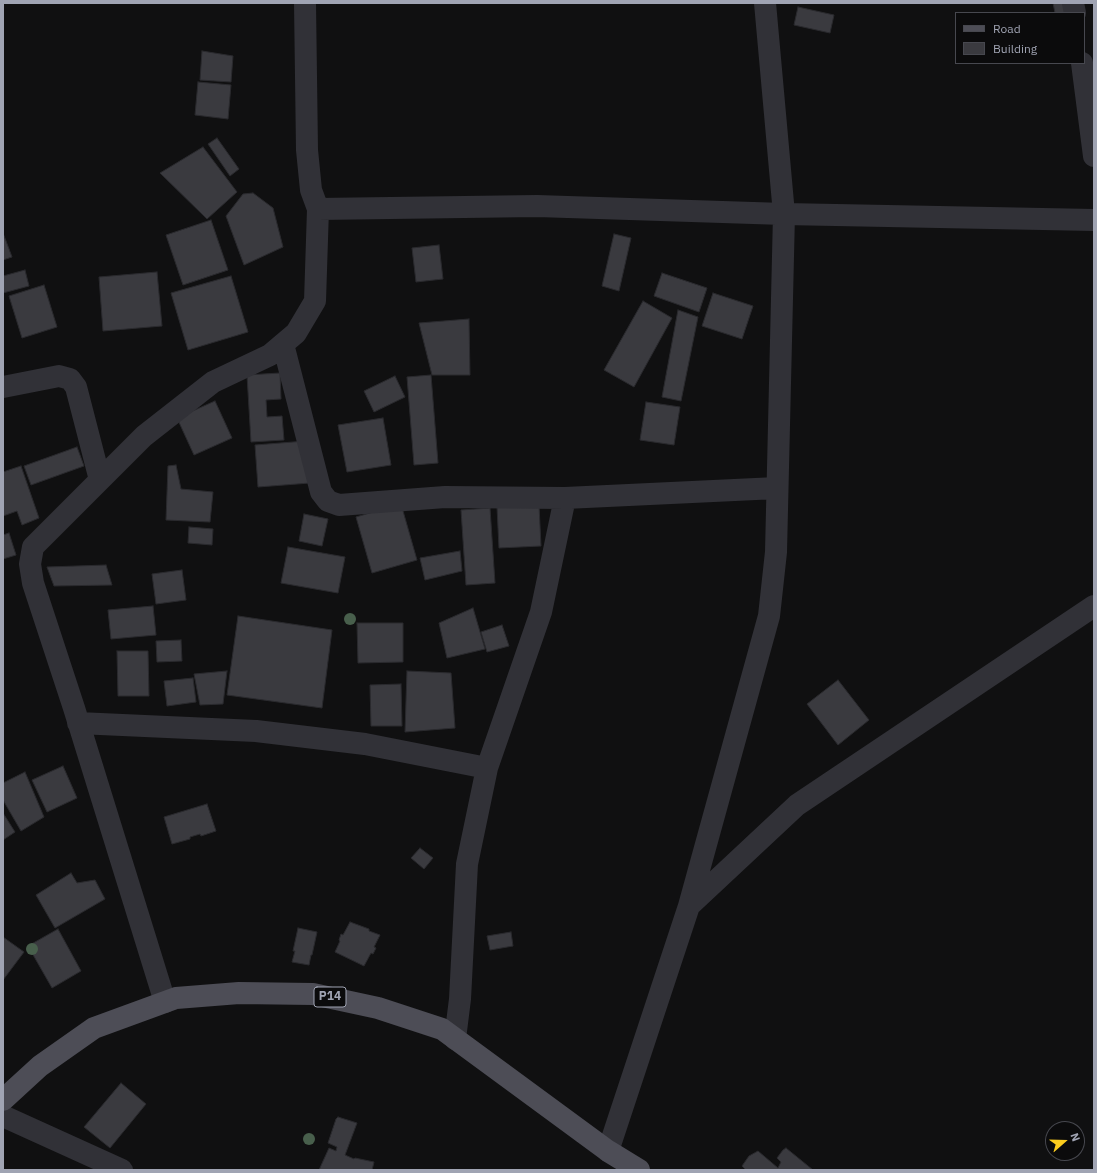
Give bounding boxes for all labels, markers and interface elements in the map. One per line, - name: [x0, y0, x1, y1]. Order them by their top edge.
- legend: [955, 12, 1085, 64]
- text: Road: [993, 21, 1021, 36]
- text: Building: [993, 41, 1037, 56]
- road number: P14: [314, 987, 346, 1007]
- north arrow: [1045, 1121, 1085, 1161]
- text: N: [1067, 1131, 1083, 1143]

